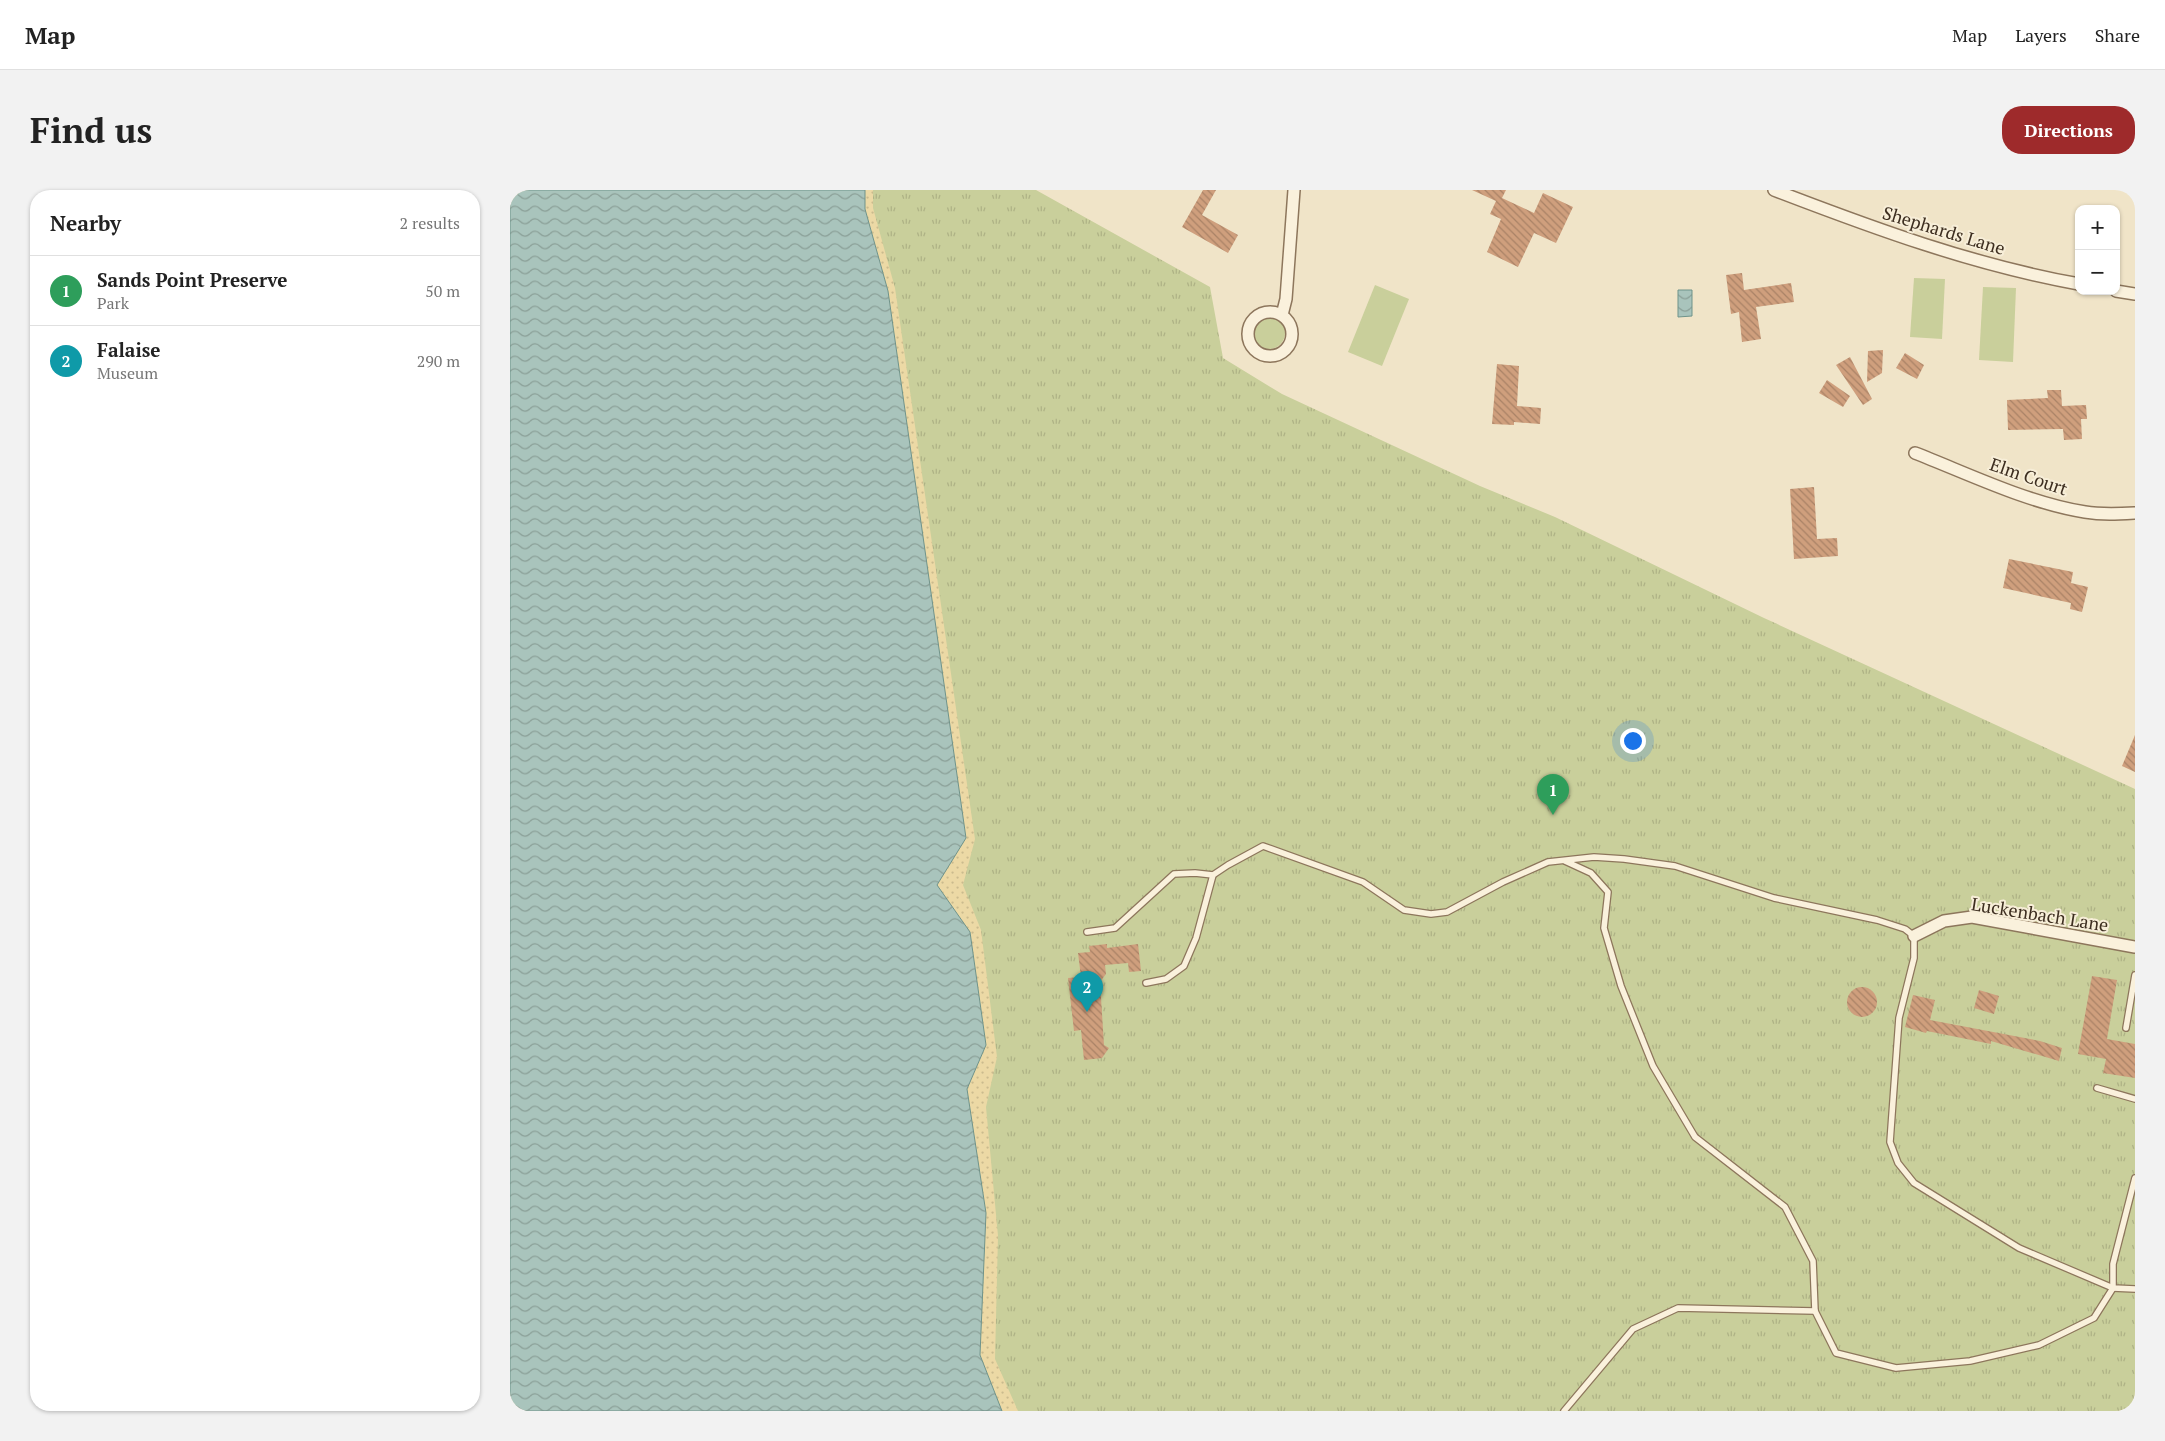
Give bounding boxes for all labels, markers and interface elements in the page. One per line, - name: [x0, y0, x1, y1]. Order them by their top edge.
- text: Map: [25, 19, 75, 51]
- text: Map: [1952, 23, 1987, 47]
- text: Layers: [2015, 23, 2067, 47]
- text: Share: [2095, 23, 2140, 47]
- button: Directions: [2002, 106, 2135, 154]
- text: Find us: [30, 107, 152, 153]
- street label: Shephards Lane: [1880, 200, 2008, 260]
- map controls: [2075, 205, 2120, 295]
- button: +: [2075, 205, 2120, 250]
- text: Nearby: [50, 209, 121, 237]
- text: 2 results: [400, 212, 460, 234]
- button: −: [2075, 250, 2120, 295]
- text: Sands Point Preserve: [97, 267, 287, 292]
- text: 1: [61, 280, 71, 302]
- text: 50 m: [425, 280, 460, 302]
- text: Park: [97, 292, 129, 314]
- text: Falaise: [97, 337, 161, 362]
- text: 2: [61, 350, 71, 372]
- text: 290 m: [417, 350, 460, 372]
- text: Museum: [97, 362, 158, 384]
- street label: Elm Court: [1987, 451, 2071, 501]
- your location: [1620, 728, 1646, 754]
- pin: 1: [1537, 774, 1569, 815]
- street label: Luckenbach Lane: [1970, 891, 2110, 937]
- pin: 2: [1071, 971, 1103, 1012]

